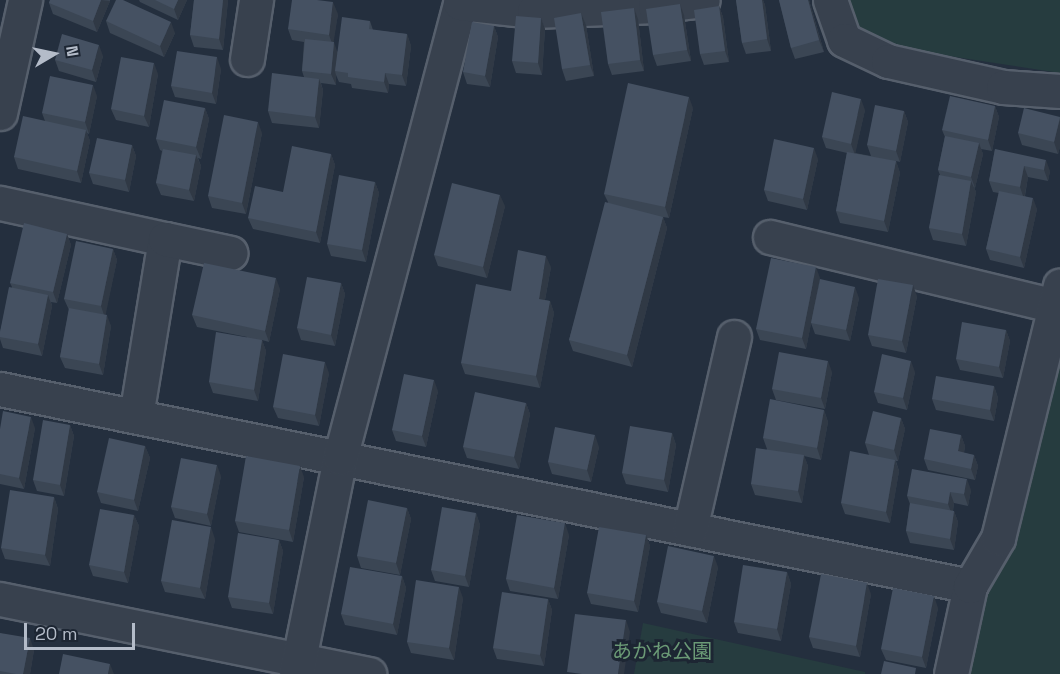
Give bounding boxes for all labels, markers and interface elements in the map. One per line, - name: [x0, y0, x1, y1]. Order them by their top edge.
- north arrow: [24, 24, 84, 84]
- text: N: [61, 44, 83, 58]
- scale bar: [27, 611, 138, 649]
- text: 20 m: [35, 622, 78, 645]
- park label: あかね公園: [612, 639, 712, 663]

